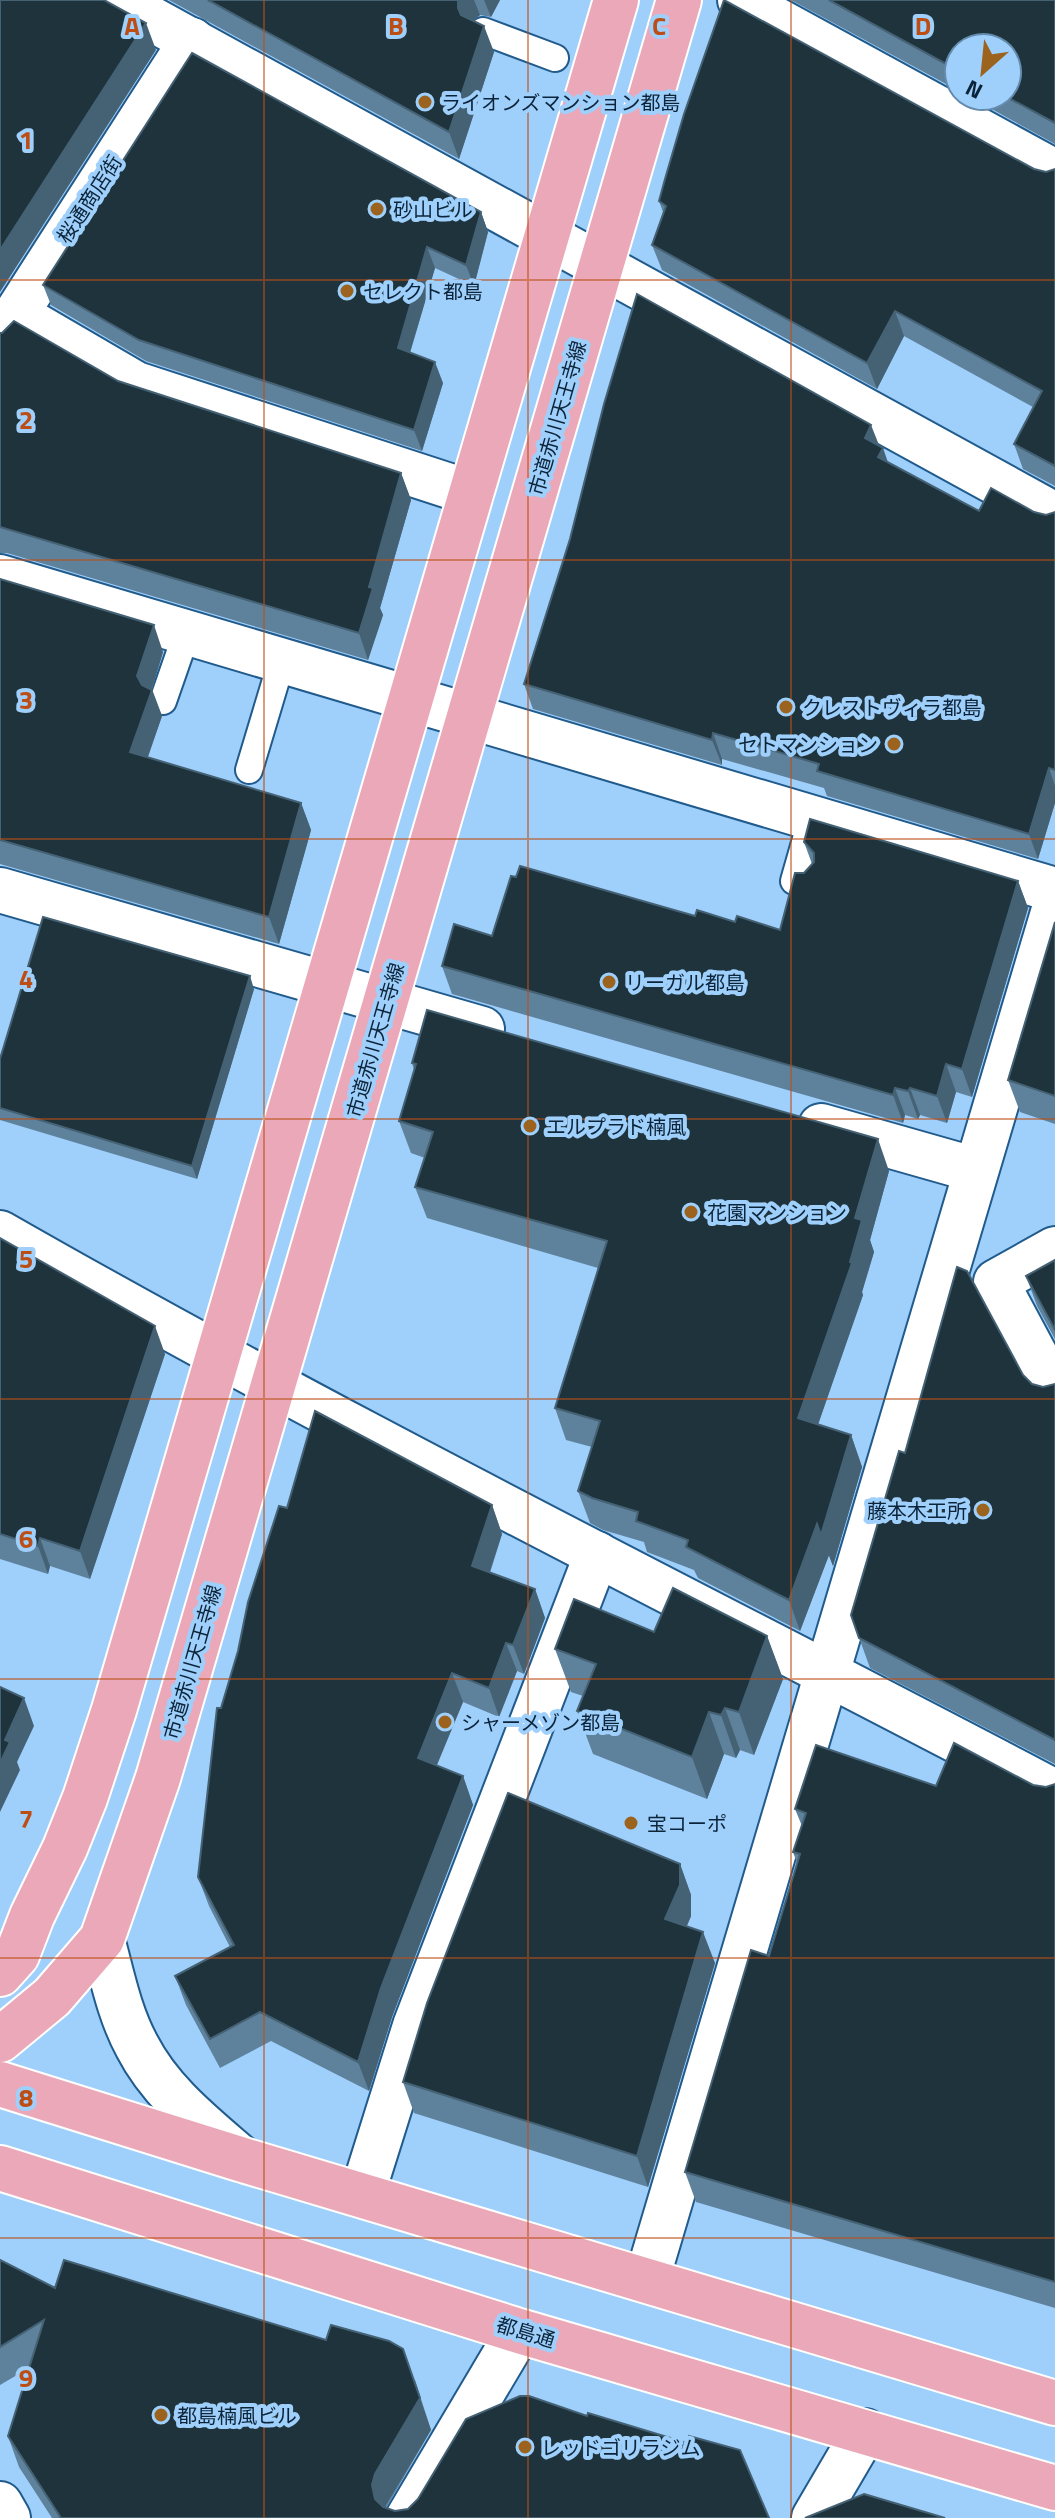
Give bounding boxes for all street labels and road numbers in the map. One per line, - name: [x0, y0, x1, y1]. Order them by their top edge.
- street label: 桜通商店街: [49, 149, 129, 249]
- street label: 市道赤川天王寺線: [520, 337, 594, 499]
- street label: 市道赤川天王寺線: [338, 959, 412, 1121]
- street label: 市道赤川天王寺線: [155, 1581, 229, 1743]
- street label: 都島通: [493, 2308, 559, 2356]

